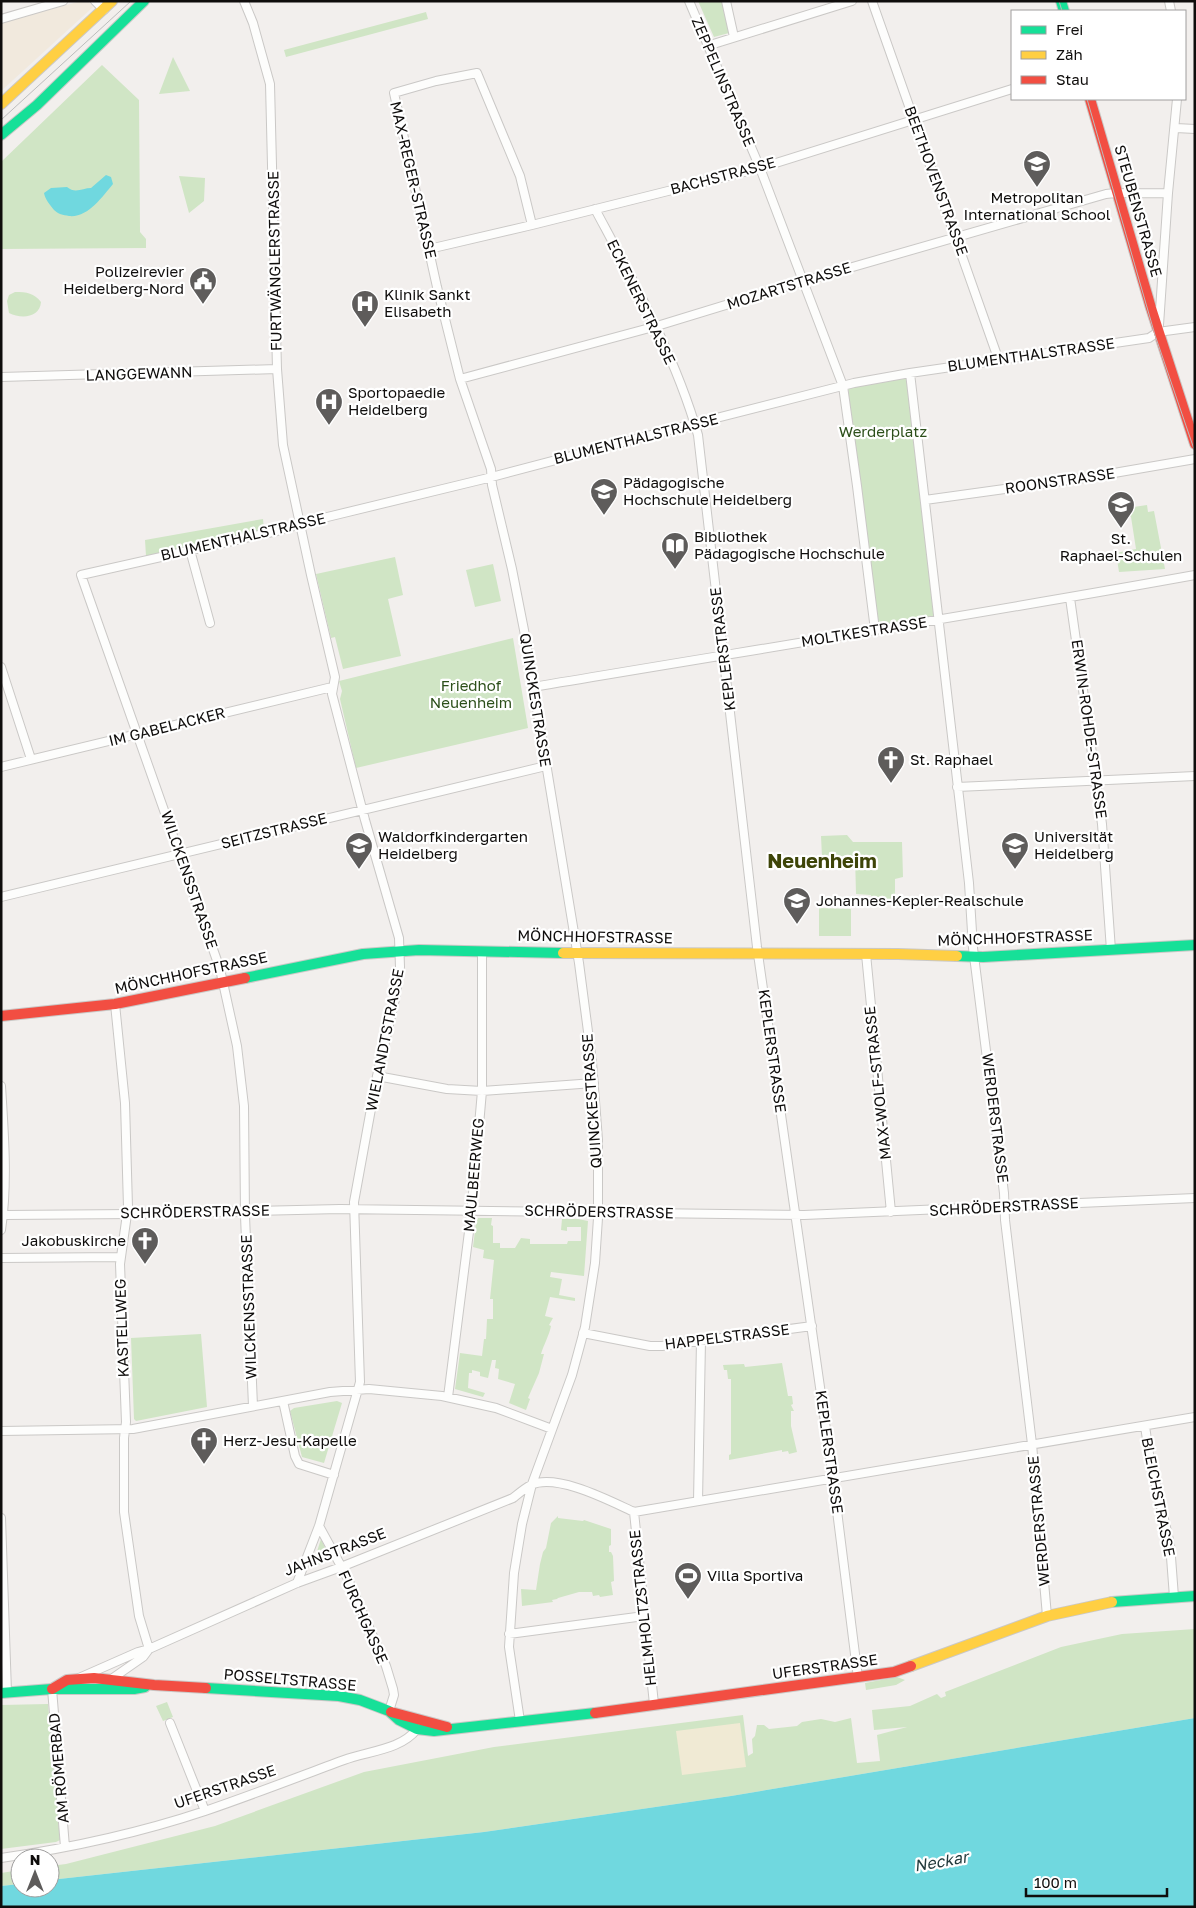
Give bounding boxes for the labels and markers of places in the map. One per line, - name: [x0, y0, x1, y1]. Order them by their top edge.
- school or university icon: Metropolitan International School: [1022, 149, 1052, 188]
- place label: Metropolitan International School: [964, 188, 1111, 223]
- place label: Polizeirevier Heidelberg-Nord: [63, 262, 184, 297]
- public building icon: Polizeirevier Heidelberg-Nord: [188, 266, 218, 305]
- place label: Klinik Sankt Elisabeth: [384, 285, 471, 320]
- hospital icon: Klinik Sankt Elisabeth: [350, 289, 380, 328]
- place label: Sportopaedie Heidelberg: [348, 383, 446, 418]
- hospital icon: Sportopaedie Heidelberg: [314, 387, 344, 426]
- place label: Pädagogische Hochschule Heidelberg: [623, 473, 792, 508]
- school or university icon: Pädagogische Hochschule Heidelberg: [589, 477, 619, 516]
- school or university icon: St. Raphael-Schulen: [1106, 490, 1136, 529]
- place label: Bibliothek Pädagogische Hochschule: [694, 527, 885, 562]
- place label: St. Raphael-Schulen: [1060, 529, 1182, 564]
- library icon: Bibliothek Pädagogische Hochschule: [660, 531, 690, 570]
- church icon: St. Raphael: [876, 745, 906, 784]
- place label: St. Raphael: [910, 750, 993, 768]
- place label: Waldorfkindergarten Heidelberg: [378, 827, 528, 862]
- place label: Universität Heidelberg: [1034, 827, 1114, 862]
- school or university icon: Waldorfkindergarten Heidelberg: [344, 831, 374, 870]
- school or university icon: Universität Heidelberg: [1000, 831, 1030, 870]
- school or university icon: Johannes-Kepler-Realschule: [782, 886, 812, 925]
- place label: Johannes-Kepler-Realschule: [816, 891, 1024, 909]
- church icon: Jakobuskirche: [130, 1226, 160, 1265]
- place label: Jakobuskirche: [21, 1231, 126, 1249]
- church icon: Herz-Jesu-Kapelle: [189, 1426, 219, 1465]
- place label: Herz-Jesu-Kapelle: [223, 1431, 357, 1449]
- sports icon: Villa Sportiva: [673, 1561, 703, 1600]
- place label: Villa Sportiva: [707, 1566, 803, 1584]

